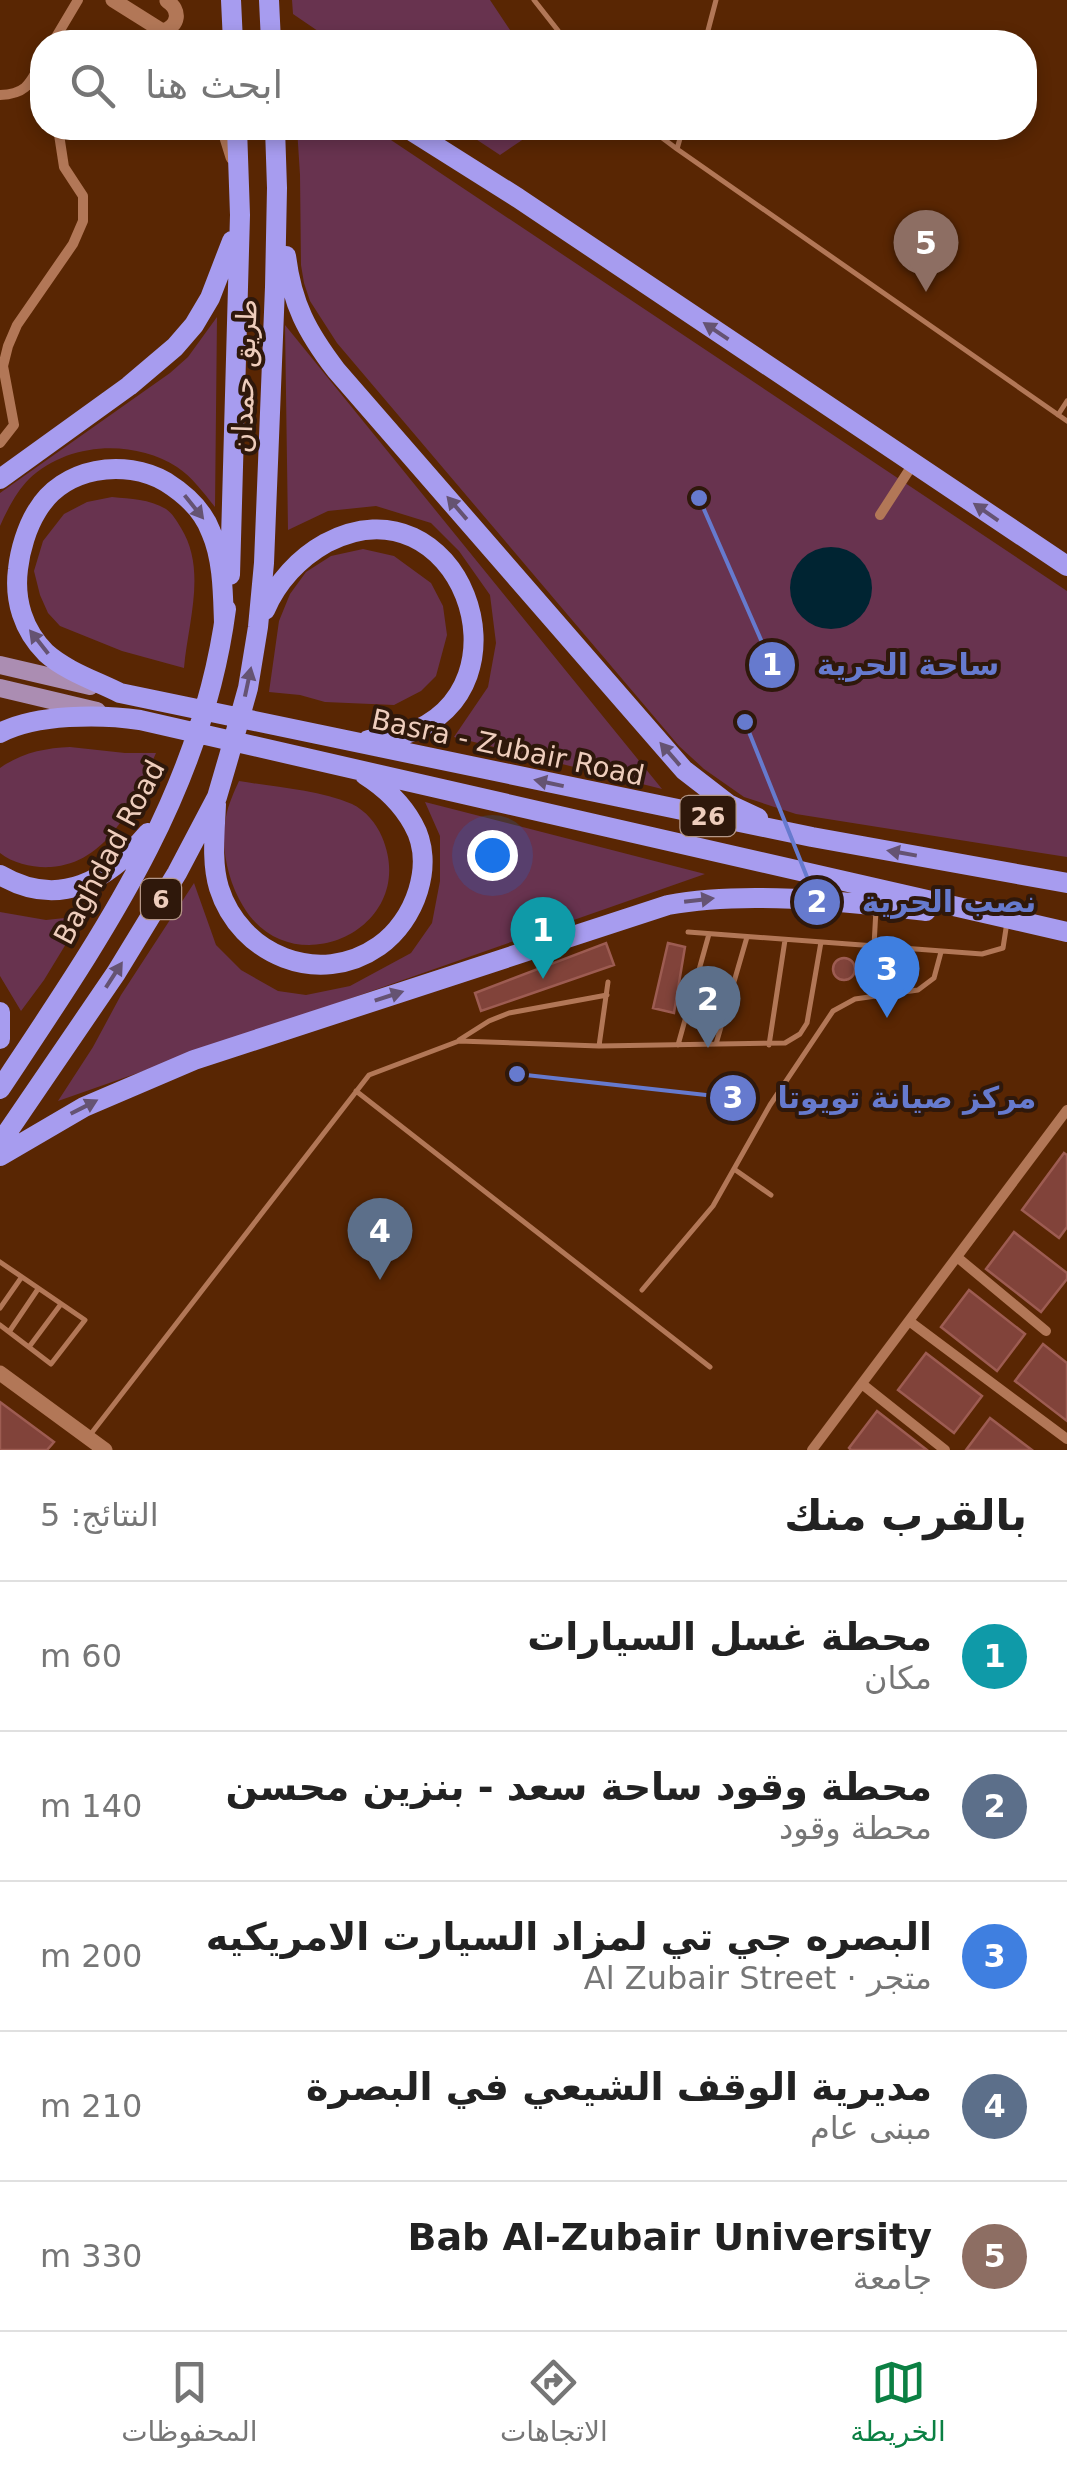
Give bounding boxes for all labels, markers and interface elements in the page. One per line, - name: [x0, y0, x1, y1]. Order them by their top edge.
- search box: [30, 30, 1037, 140]
- icon: search: [65, 58, 120, 113]
- text: ابحث هنا: [145, 63, 283, 107]
- pin: 5: [894, 210, 958, 292]
- street label: طريق حمدان: [225, 298, 264, 454]
- one-way arrow: [703, 322, 730, 341]
- one-way arrow: [183, 495, 204, 520]
- one-way arrow: [446, 496, 468, 521]
- one-way arrow: [973, 503, 999, 522]
- one-way arrow: [29, 629, 49, 655]
- callout: ساحة الحرية: [747, 635, 1019, 695]
- text: 1: [762, 647, 782, 682]
- text: ساحة الحرية: [817, 647, 999, 682]
- one-way arrow: [241, 666, 257, 697]
- street label: Basra - Zubair Road: [369, 702, 647, 793]
- one-way arrow: [659, 741, 681, 766]
- street label: Baghdad Road: [47, 755, 172, 950]
- one-way arrow: [533, 775, 564, 791]
- road number: 26: [680, 796, 736, 836]
- your location: [467, 830, 518, 881]
- one-way arrow: [886, 845, 917, 860]
- callout: نصب الحرية: [792, 872, 1056, 932]
- road number: 6: [141, 879, 181, 919]
- text: 2: [807, 884, 827, 919]
- text: نصب الحرية: [862, 884, 1036, 919]
- one-way arrow: [684, 892, 716, 908]
- pin: 1: [510, 896, 576, 979]
- pin: 3: [854, 936, 920, 1018]
- one-way arrow: [104, 962, 122, 989]
- pin: 2: [676, 966, 740, 1048]
- one-way arrow: [374, 988, 404, 1003]
- callout: مركز صيانة تويوتا: [708, 1068, 1057, 1128]
- text: 3: [723, 1080, 743, 1115]
- text: مركز صيانة تويوتا: [778, 1080, 1036, 1115]
- one-way arrow: [70, 1099, 99, 1116]
- pin: 4: [348, 1198, 412, 1280]
- text: بالقرب منك: [784, 1491, 1027, 1540]
- text: النتائج: 5: [40, 1496, 159, 1534]
- text: محطة غسل السيارات: [527, 1615, 932, 1659]
- text: 60 m: [40, 1637, 122, 1675]
- text: 1: [983, 1637, 1006, 1675]
- text: مكان: [864, 1659, 932, 1697]
- text: محطة وقود ساحة سعد - بنزين محسن: [226, 1765, 932, 1809]
- text: 140 m: [40, 1787, 142, 1825]
- text: 2: [983, 1787, 1006, 1825]
- text: محطة وقود: [779, 1809, 932, 1847]
- text: البصره جي تي لمزاد السيارت الامريكيه: [206, 1915, 932, 1959]
- text: 200 m: [40, 1937, 142, 1975]
- text: 3: [983, 1937, 1006, 1975]
- text: متجر · Al Zubair Street: [584, 1959, 932, 1997]
- text: مديرية الوقف الشيعي في البصرة: [306, 2065, 932, 2109]
- text: 210 m: [40, 2087, 142, 2125]
- text: 4: [983, 2087, 1006, 2125]
- text: مبنى عام: [810, 2109, 932, 2147]
- text: Bab Al-Zubair University: [408, 2215, 932, 2259]
- text: 330 m: [40, 2237, 142, 2275]
- text: 5: [983, 2237, 1006, 2275]
- text: جامعة: [853, 2259, 932, 2297]
- tab: المحفوظات: [121, 2355, 258, 2448]
- tab: الاتجاهات: [500, 2355, 608, 2448]
- tab: الخريطة: [850, 2355, 946, 2448]

